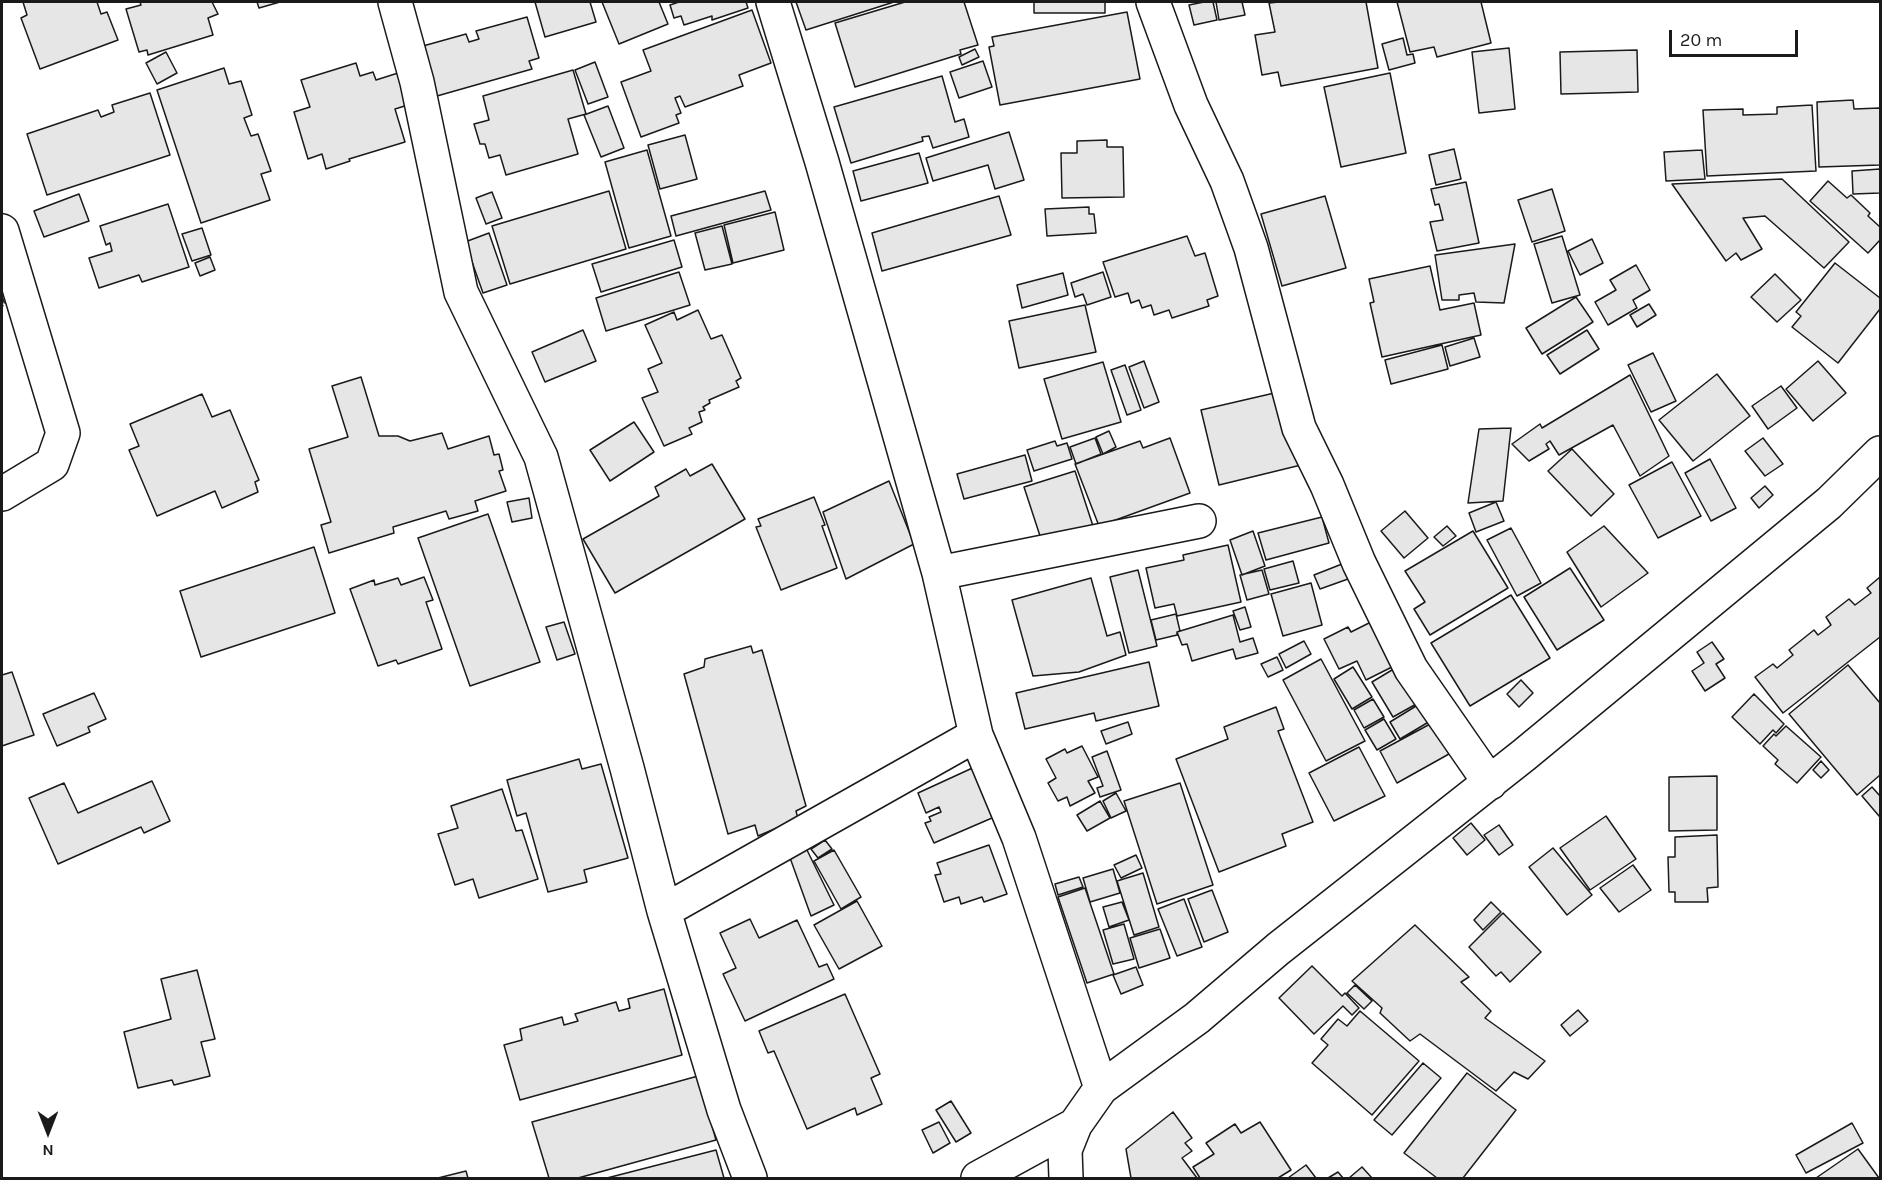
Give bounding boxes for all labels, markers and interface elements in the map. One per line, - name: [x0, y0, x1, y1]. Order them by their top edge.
- scale bar: [1672, 18, 1801, 56]
- text: 20 m: [1680, 29, 1722, 51]
- north arrow: [18, 1102, 78, 1162]
- text: N: [42, 1141, 54, 1160]

